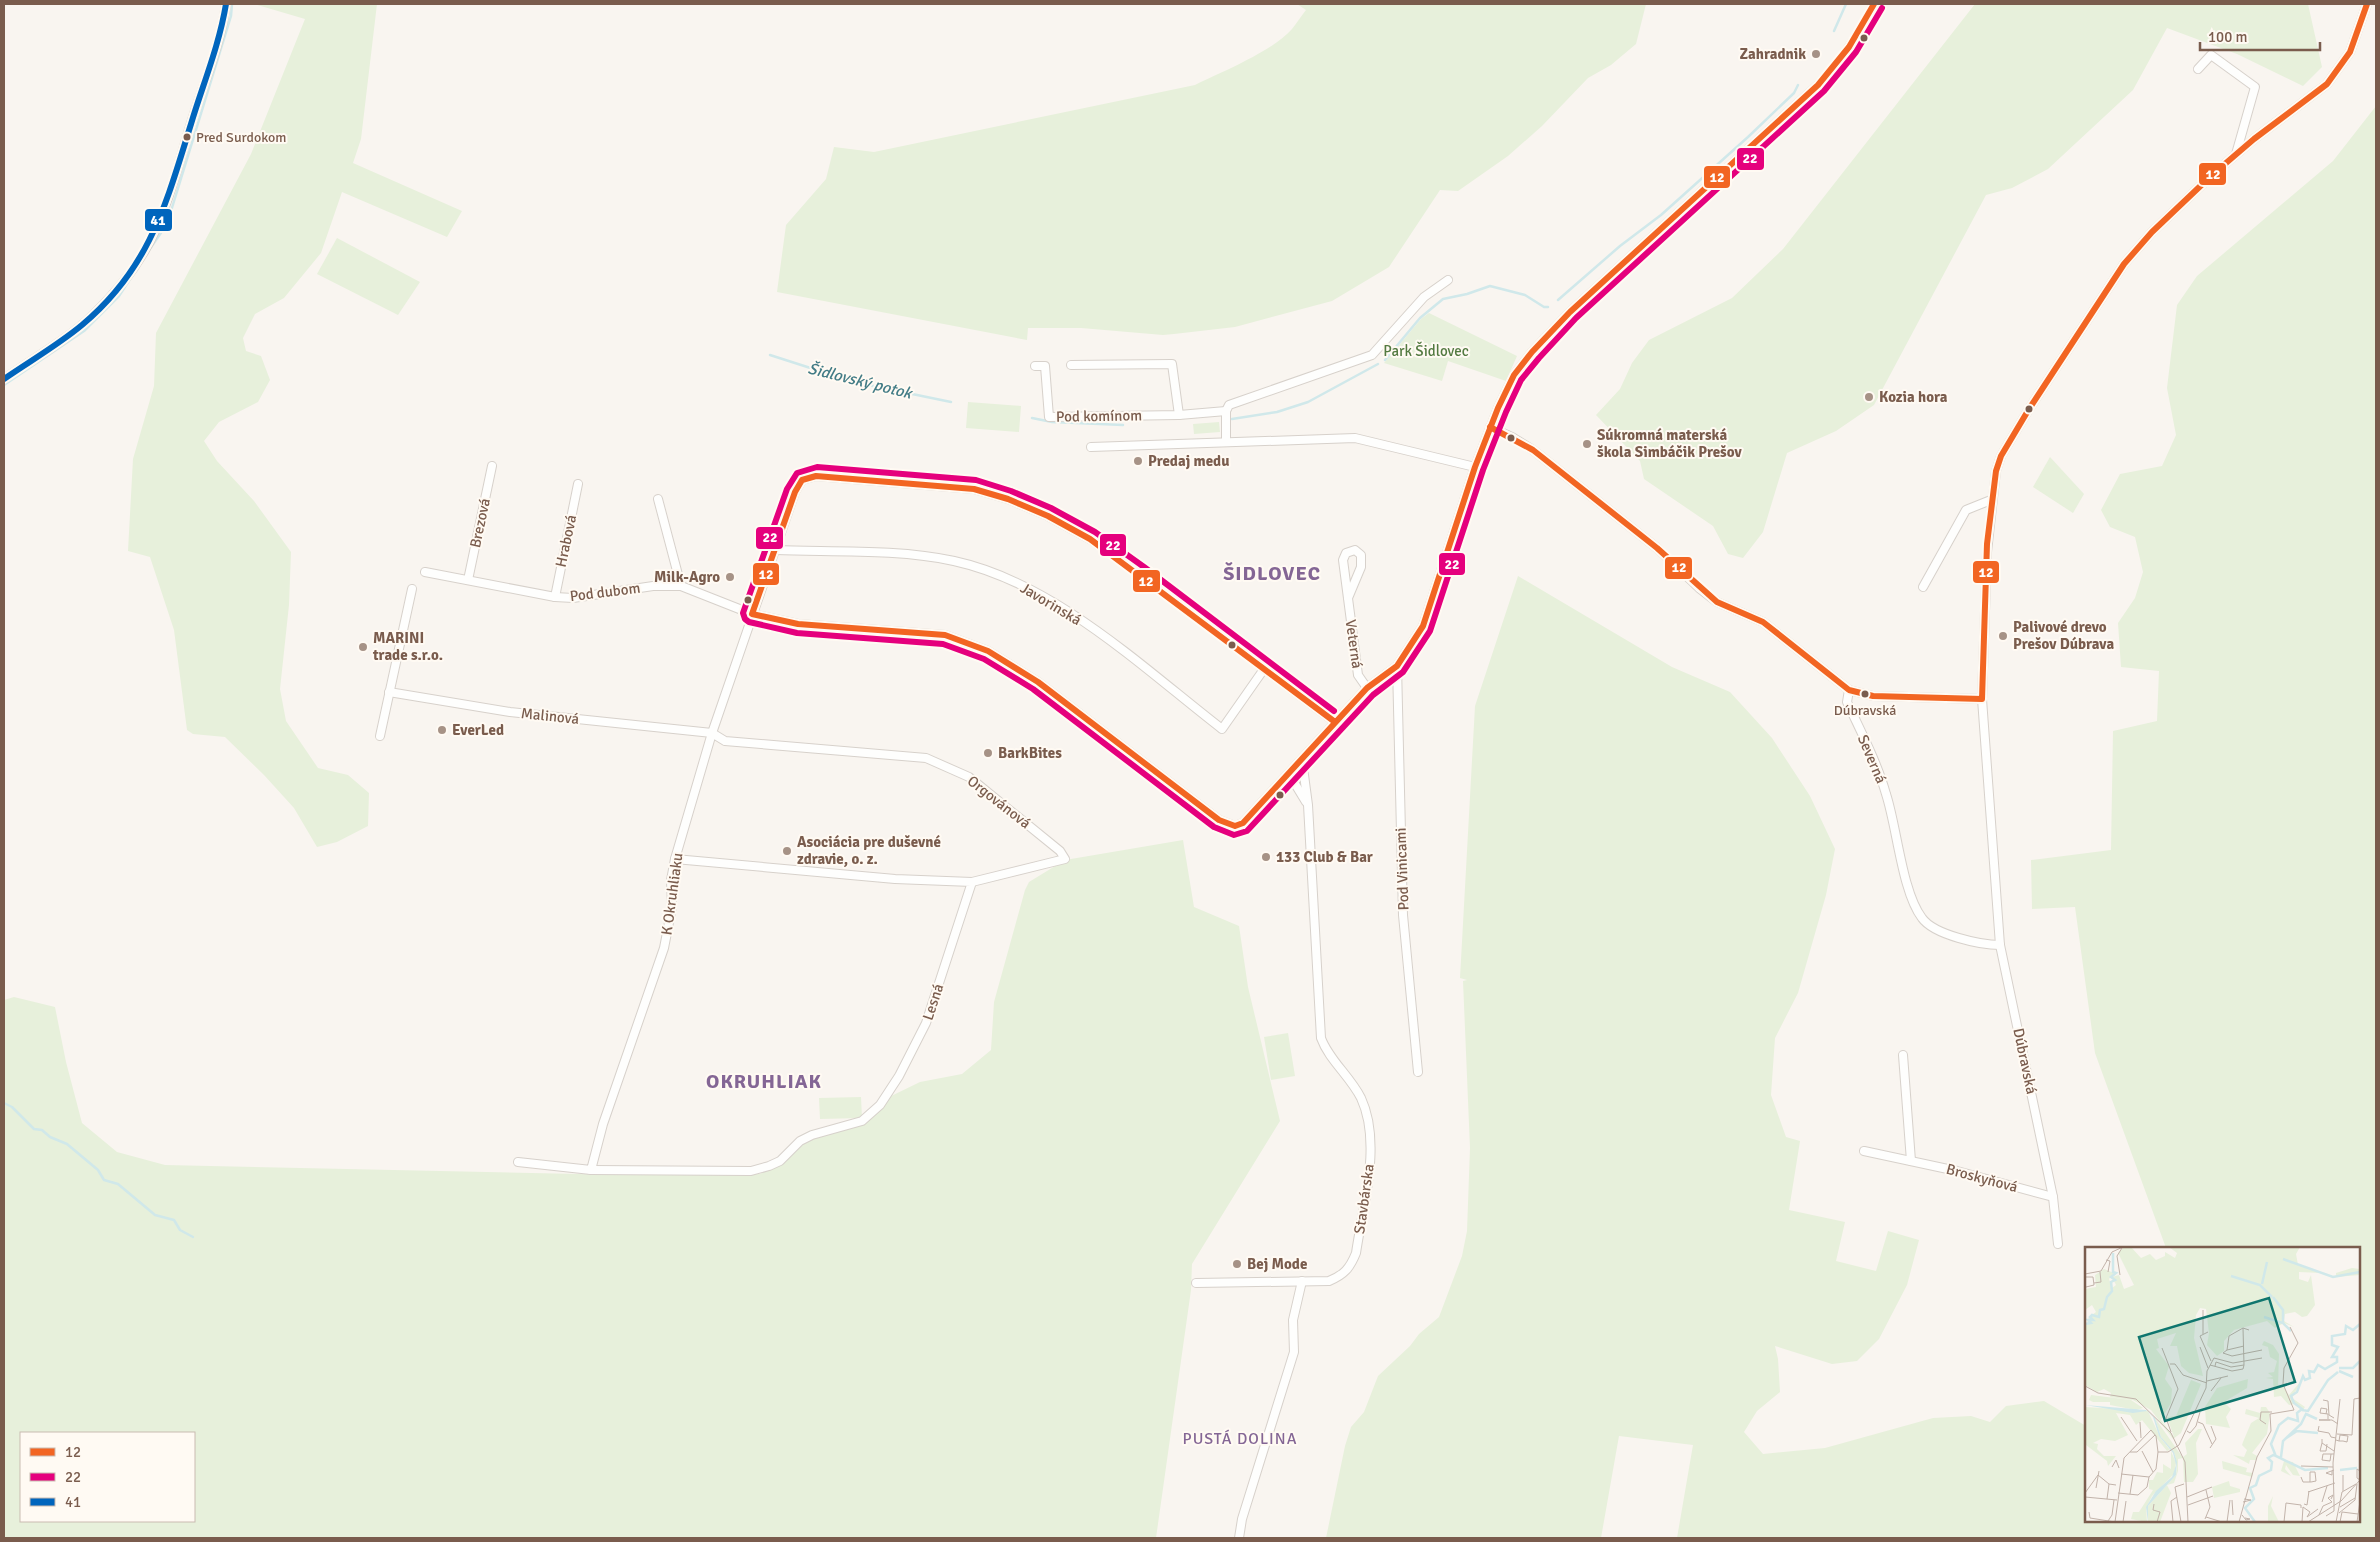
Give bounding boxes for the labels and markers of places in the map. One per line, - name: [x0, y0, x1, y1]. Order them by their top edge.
- unlabelled marker: [1859, 33, 1869, 43]
- place label: Zahradnik: [1740, 45, 1806, 63]
- marker: Zahradnik: [1810, 48, 1822, 60]
- place label: Pred Surdokom: [196, 129, 286, 146]
- marker: Pred Surdokom: [182, 132, 192, 142]
- place label: Kozia hora: [1879, 388, 1948, 406]
- marker: Kozia hora: [1863, 391, 1875, 403]
- unlabelled marker: [2024, 404, 2034, 414]
- place label: Súkromná materská škola Simbáčik Prešov: [1597, 426, 1743, 461]
- unlabelled marker: [1506, 433, 1516, 443]
- marker: Súkromná materská škola Simbáčik Prešov: [1581, 438, 1593, 450]
- place label: Predaj medu: [1148, 452, 1229, 470]
- marker: Predaj medu: [1132, 455, 1144, 467]
- place label: Milk-Agro: [654, 568, 720, 586]
- marker: Milk-Agro: [724, 571, 736, 583]
- unlabelled marker: [743, 595, 753, 605]
- place label: Palivové drevo Prešov Dúbrava: [2013, 618, 2114, 653]
- place label: MARINI trade s.r.o.: [372, 629, 443, 664]
- marker: Palivové drevo Prešov Dúbrava: [1997, 630, 2009, 642]
- unlabelled marker: [1227, 640, 1237, 650]
- marker: MARINI trade s.r.o.: [357, 641, 369, 653]
- marker: Dúbravská: [1860, 689, 1870, 699]
- place label: Dúbravská: [1834, 702, 1896, 719]
- place label: EverLed: [452, 721, 504, 739]
- marker: EverLed: [436, 724, 448, 736]
- place label: BarkBites: [998, 744, 1062, 762]
- marker: BarkBites: [982, 747, 994, 759]
- unlabelled marker: [1275, 790, 1285, 800]
- place label: Asociácia pre duševné zdravie, o. z.: [797, 833, 941, 868]
- marker: Asociácia pre duševné zdravie, o. z.: [781, 845, 793, 857]
- place label: 133 Club & Bar: [1276, 848, 1373, 866]
- marker: 133 Club & Bar: [1260, 851, 1272, 863]
- place label: Bej Mode: [1247, 1255, 1307, 1273]
- marker: Bej Mode: [1231, 1258, 1243, 1270]

